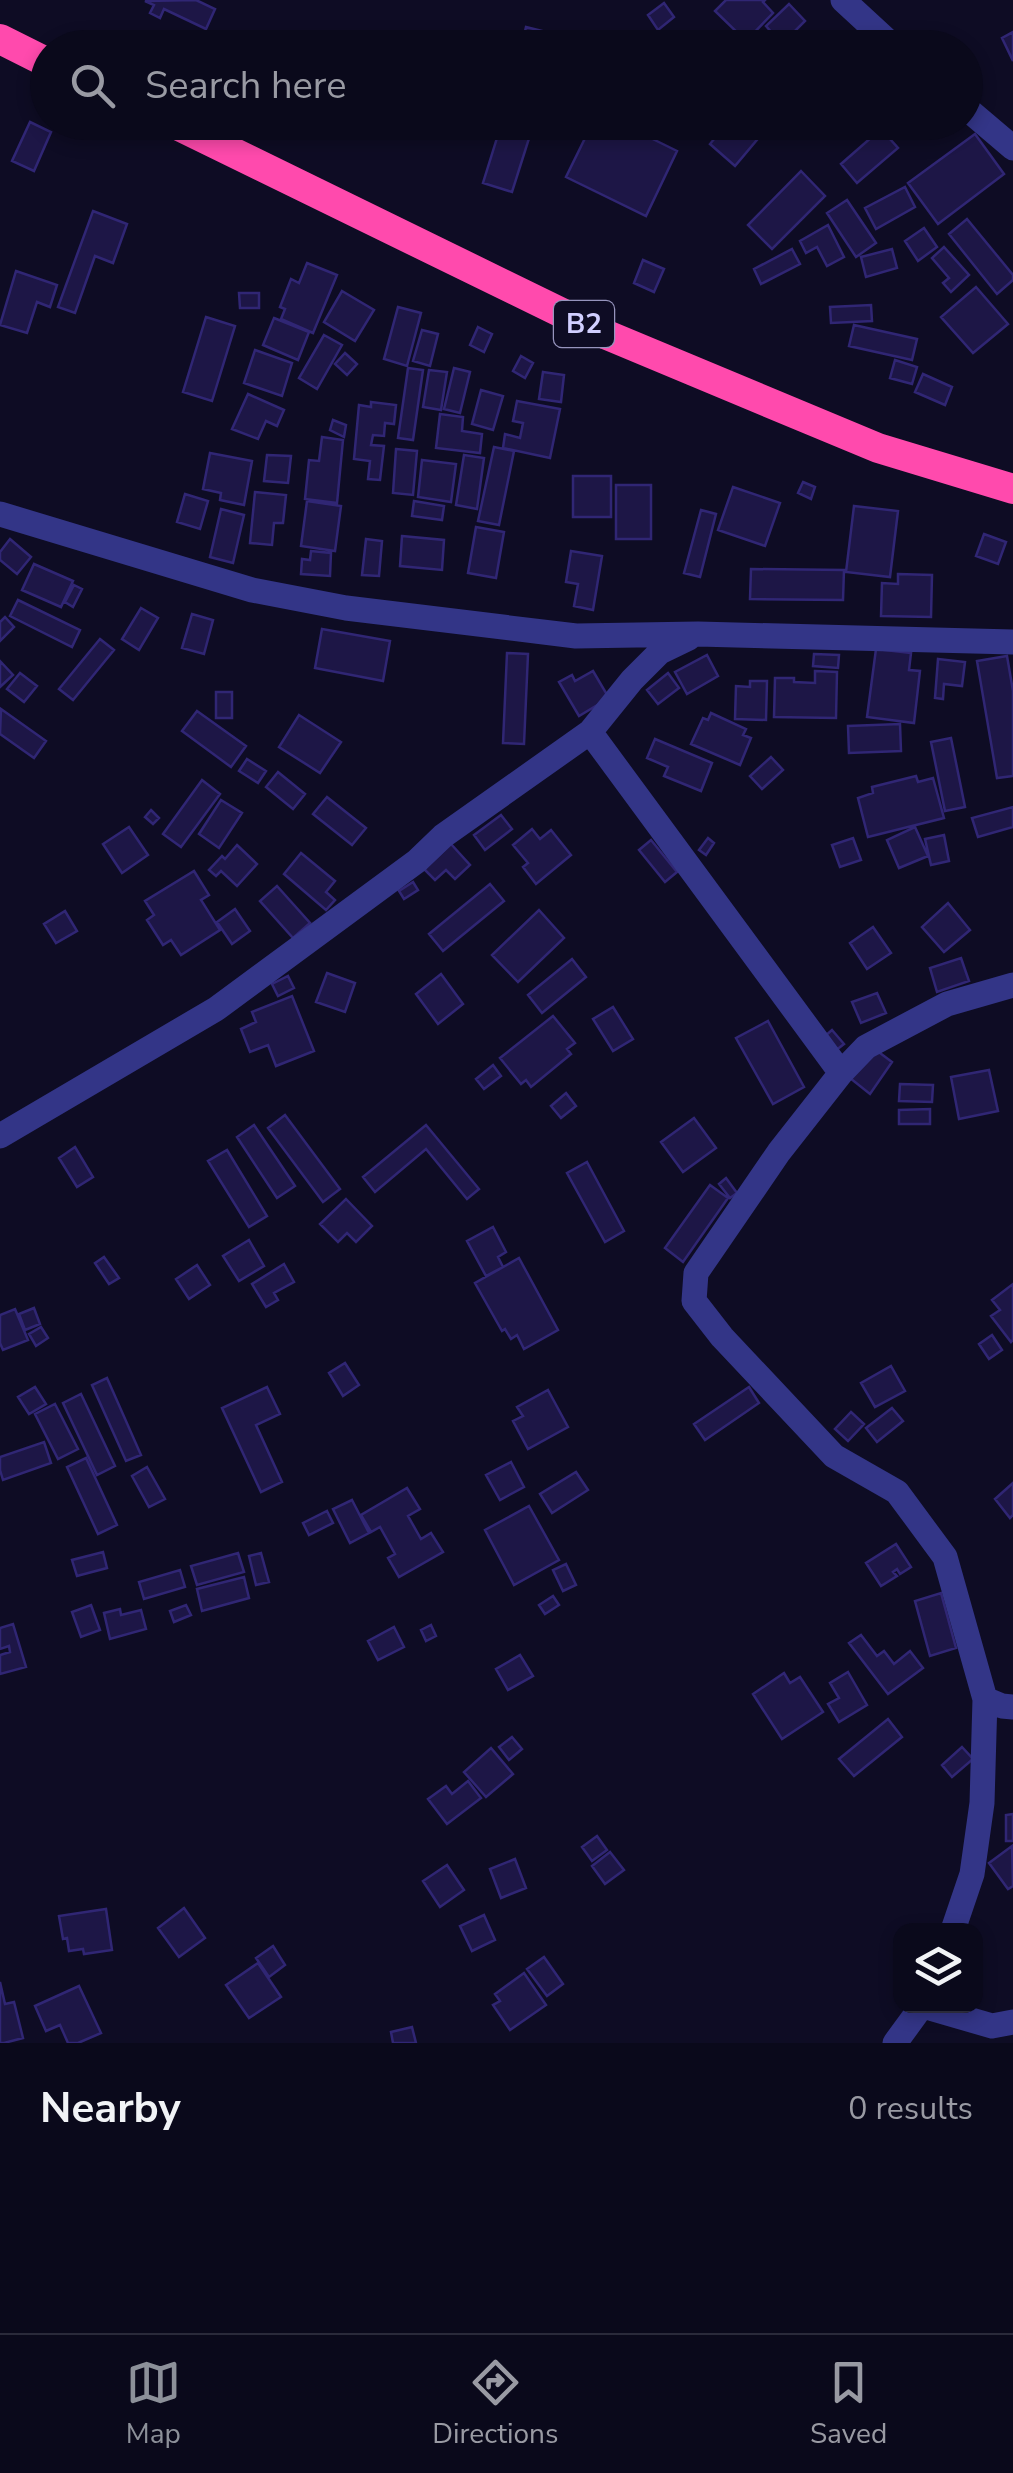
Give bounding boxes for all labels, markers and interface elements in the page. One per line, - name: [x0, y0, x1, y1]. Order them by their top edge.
- search box: [30, 30, 983, 140]
- icon: search: [65, 58, 120, 113]
- text: Search here: [145, 60, 346, 111]
- road number: B2: [554, 301, 614, 347]
- map controls: [893, 1923, 983, 2013]
- button: layers: [893, 1923, 983, 2013]
- text: Nearby: [40, 2080, 181, 2137]
- text: 0 results: [848, 2087, 973, 2130]
- tab: Map: [126, 2355, 181, 2453]
- tab: Directions: [432, 2355, 558, 2453]
- tab: Saved: [810, 2355, 887, 2453]

